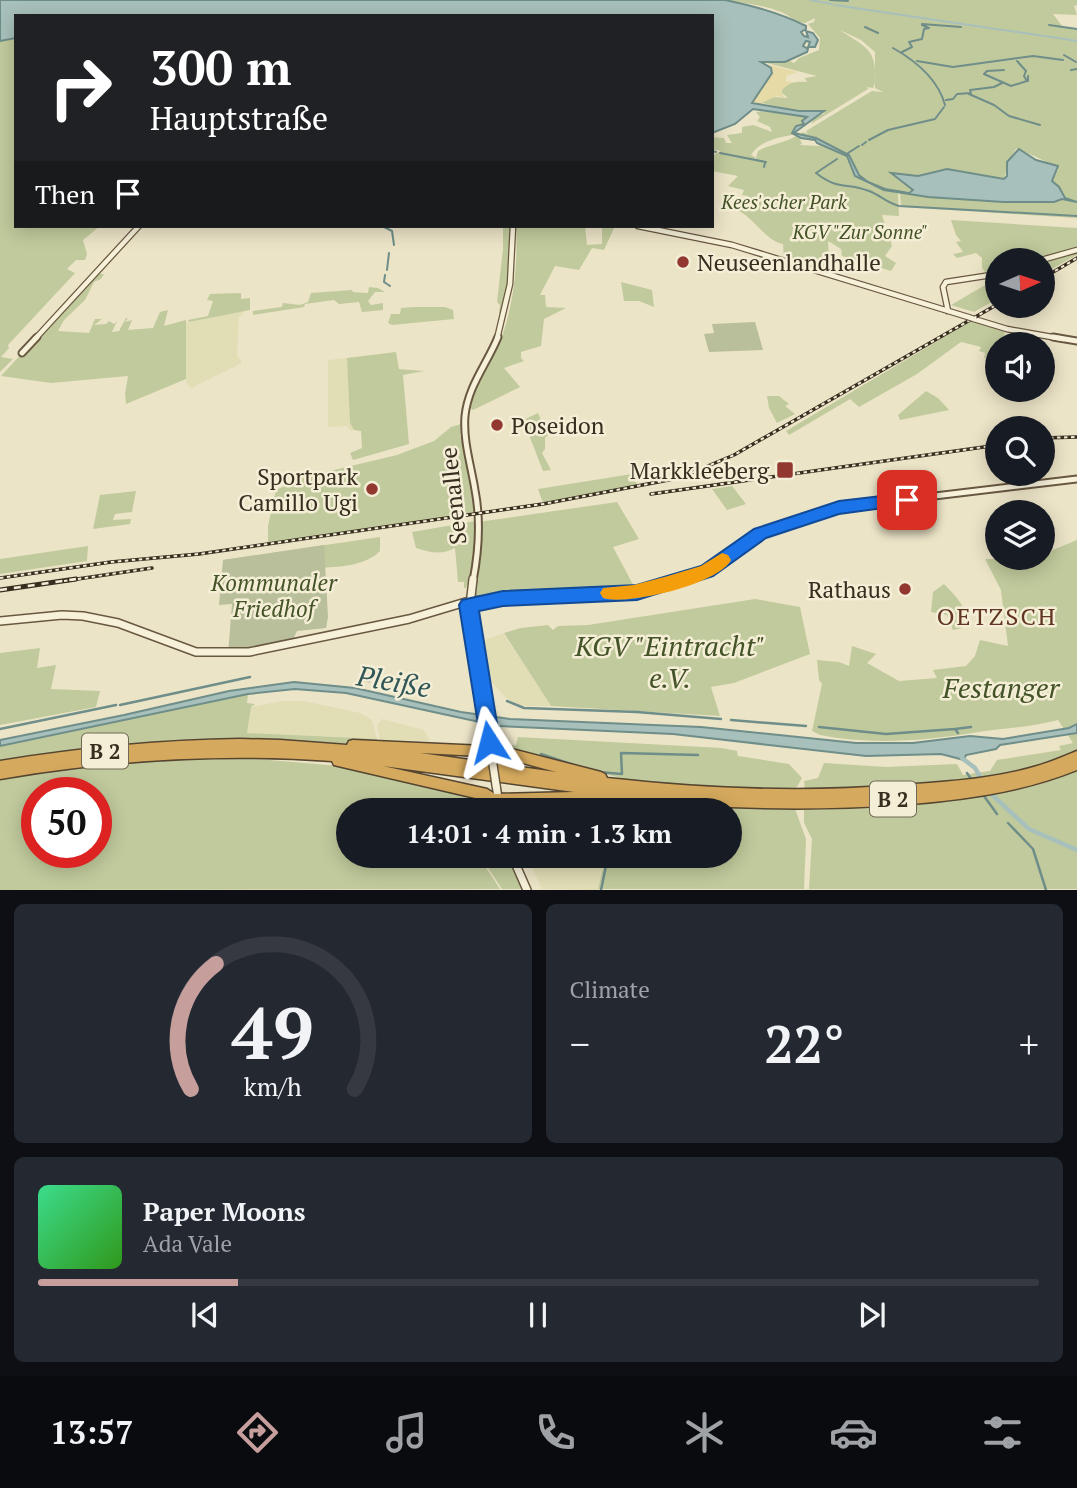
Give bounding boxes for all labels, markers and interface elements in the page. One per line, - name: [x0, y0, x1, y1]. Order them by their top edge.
- text: 300 m: [150, 34, 292, 99]
- icon: right: [35, 42, 126, 133]
- text: Hauptstraße: [150, 97, 328, 139]
- icon: arrive: [109, 175, 147, 213]
- text: Then: [35, 177, 95, 211]
- park label: Kees'scher Park: [720, 189, 848, 214]
- park label: KGV "Zur Sonne": [791, 219, 928, 244]
- place label: Neuseenlandhalle: [697, 247, 881, 278]
- north arrow: [985, 248, 1055, 318]
- map controls: [985, 248, 1055, 570]
- marker: Neuseenlandhalle: [675, 254, 691, 270]
- button: sound: [985, 332, 1055, 402]
- place label: Poseidon: [511, 410, 605, 441]
- button: search: [985, 416, 1055, 486]
- marker: Poseidon: [489, 417, 505, 433]
- street label: Seenallee: [432, 446, 474, 546]
- place label: Markkleeberg: [630, 455, 770, 486]
- marker: Markkleeberg: [775, 460, 795, 480]
- place label: Sportpark Camillo Ugi: [238, 461, 358, 518]
- pin: [877, 470, 937, 530]
- marker: Sportpark Camillo Ugi: [364, 481, 380, 497]
- icon: arrive: [888, 481, 926, 519]
- button: layers: [985, 500, 1055, 570]
- park label: Kommunaler Friedhof: [210, 567, 338, 624]
- place label: Rathaus: [808, 574, 891, 605]
- marker: Rathaus: [897, 581, 913, 597]
- district label: OETZSCH: [937, 600, 1057, 632]
- park label: KGV "Eintracht" e.V.: [574, 627, 765, 696]
- water label: Pleiße: [353, 656, 434, 706]
- park label: Festanger: [942, 669, 1060, 706]
- position arrow: [452, 705, 526, 779]
- road number: B 2: [82, 734, 128, 768]
- speed limit sign: 50: [21, 777, 112, 868]
- road number: B 2: [870, 782, 916, 816]
- text: 14:01 · 4 min · 1.3 km: [406, 816, 672, 850]
- text: Climate: [570, 974, 650, 1005]
- text: 49: [232, 984, 314, 1081]
- text: 22°: [764, 1009, 844, 1078]
- text: −: [570, 1019, 590, 1069]
- text: +: [1019, 1019, 1039, 1069]
- text: km/h: [244, 1070, 302, 1103]
- text: Paper Moons: [143, 1194, 306, 1228]
- text: Ada Vale: [143, 1228, 232, 1259]
- icon: previous: [186, 1296, 224, 1334]
- icon: pause: [519, 1296, 557, 1334]
- icon: next: [853, 1296, 891, 1334]
- icon: directions: [233, 1408, 282, 1457]
- icon: music: [382, 1408, 431, 1457]
- icon: phone: [531, 1408, 580, 1457]
- icon: climate: [680, 1408, 729, 1457]
- icon: car: [829, 1408, 878, 1457]
- icon: filters: [978, 1408, 1027, 1457]
- text: 13:57: [50, 1411, 133, 1453]

